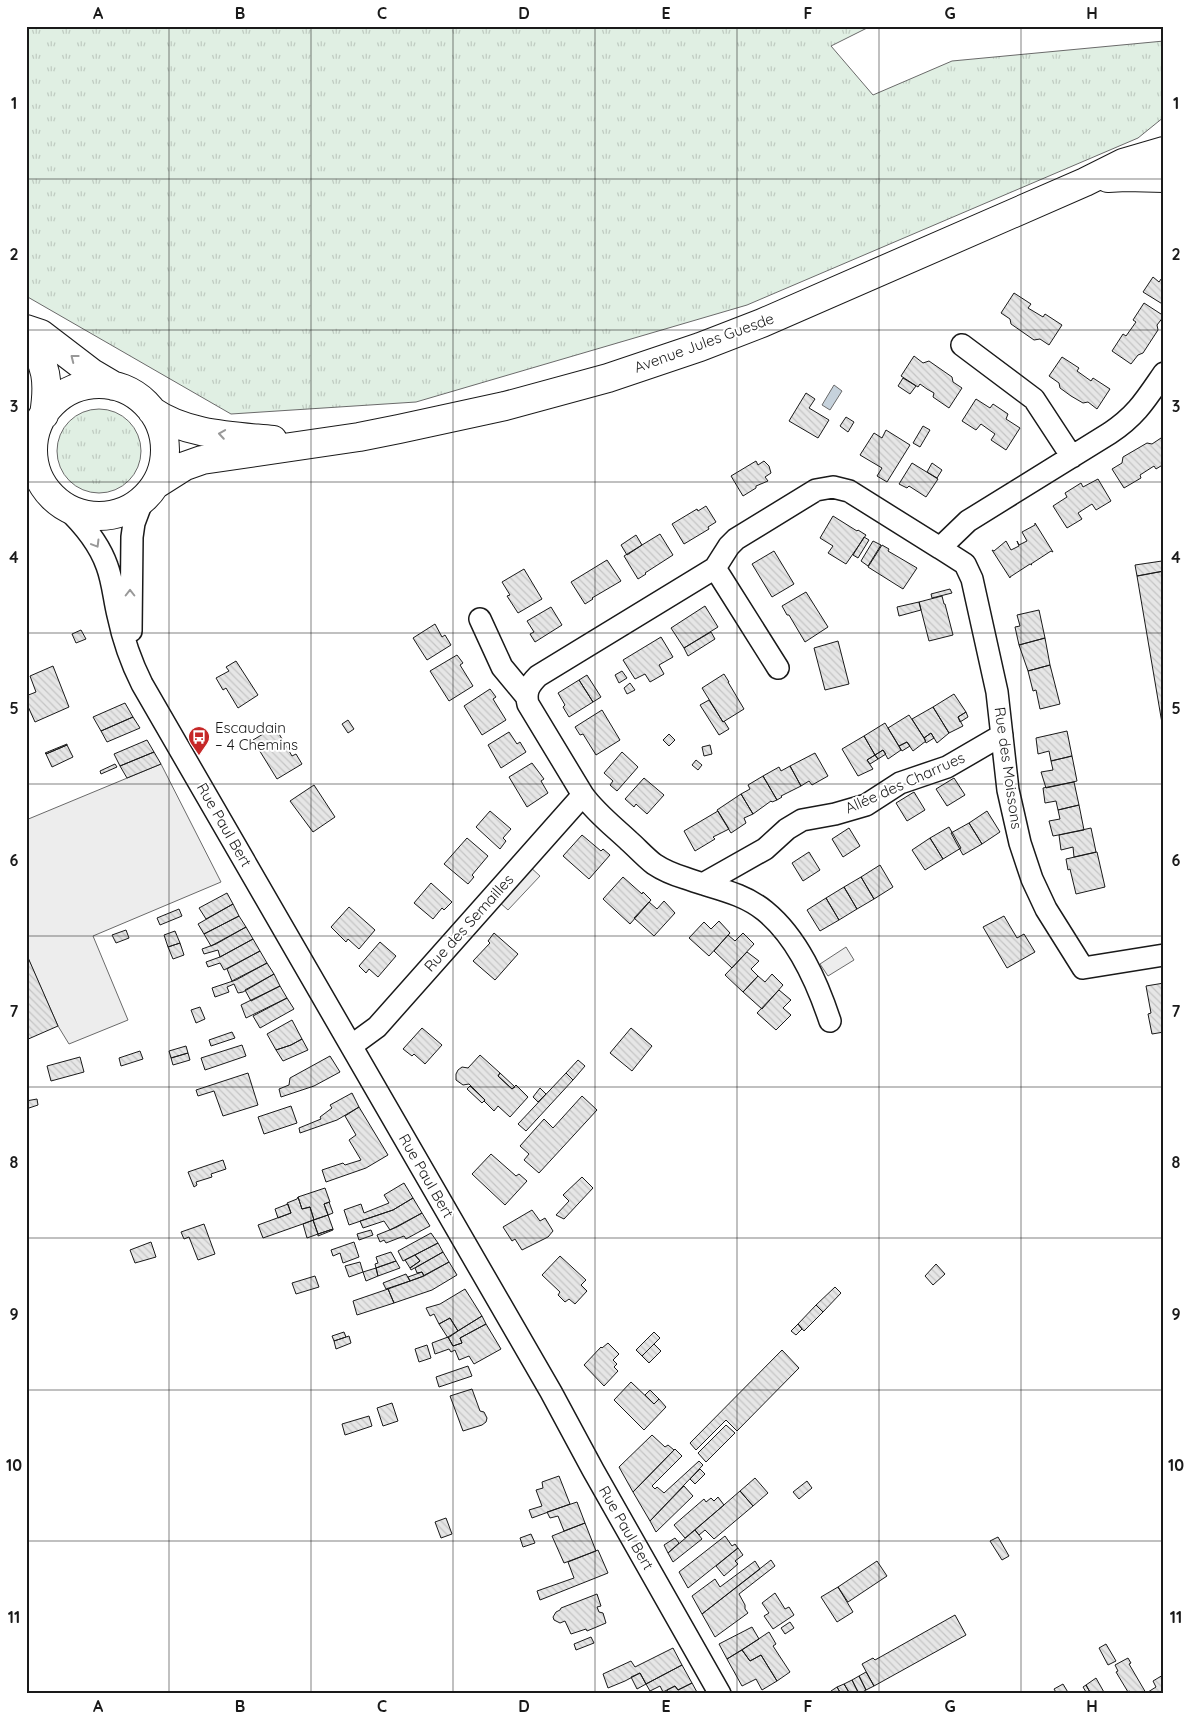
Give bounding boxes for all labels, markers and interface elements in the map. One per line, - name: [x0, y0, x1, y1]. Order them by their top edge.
- text: A: [93, 3, 104, 23]
- text: B: [235, 3, 245, 23]
- text: C: [377, 3, 387, 23]
- text: D: [518, 3, 530, 23]
- text: E: [661, 3, 671, 23]
- text: F: [804, 3, 813, 23]
- text: G: [944, 3, 956, 23]
- text: H: [1086, 3, 1098, 23]
- text: 1: [11, 93, 17, 113]
- text: 1: [1173, 93, 1179, 113]
- text: 2: [9, 244, 19, 264]
- text: 2: [1171, 244, 1181, 264]
- street label: Avenue Jules Guesde: [631, 308, 776, 377]
- one-way arrow: [71, 356, 80, 364]
- text: 3: [10, 396, 18, 416]
- text: 3: [1172, 396, 1180, 416]
- one-way arrow: [217, 429, 226, 439]
- one-way arrow: [90, 539, 100, 548]
- text: 4: [9, 547, 19, 567]
- text: 4: [1171, 547, 1181, 567]
- one-way arrow: [125, 589, 136, 597]
- text: 5: [9, 698, 19, 718]
- text: 5: [1171, 698, 1181, 718]
- street label: Rue des Moissons: [991, 706, 1026, 830]
- place label: Escaudain – 4 Chemins: [215, 718, 298, 754]
- bus stop icon: Escaudain – 4 Chemins: [187, 725, 211, 756]
- street label: Allée des Charrues: [842, 748, 968, 817]
- street label: Rue Paul Bert: [193, 779, 256, 870]
- text: 6: [10, 850, 19, 870]
- text: 6: [1172, 850, 1181, 870]
- street label: Rue des Semailles: [420, 870, 517, 975]
- text: 7: [10, 1001, 19, 1021]
- text: 7: [1172, 1001, 1181, 1021]
- street label: Rue Paul Bert: [395, 1130, 458, 1221]
- text: 8: [10, 1152, 19, 1172]
- text: 8: [1172, 1152, 1181, 1172]
- text: 9: [9, 1304, 19, 1324]
- text: 9: [1171, 1304, 1181, 1324]
- text: 10: [6, 1455, 22, 1475]
- text: 10: [1168, 1455, 1184, 1475]
- street label: Rue Paul Bert: [595, 1482, 658, 1573]
- text: 11: [8, 1607, 20, 1627]
- text: 11: [1170, 1607, 1182, 1627]
- text: A: [93, 1696, 104, 1716]
- text: B: [235, 1696, 245, 1716]
- text: C: [377, 1696, 387, 1716]
- text: D: [518, 1696, 530, 1716]
- text: E: [661, 1696, 671, 1716]
- text: F: [804, 1696, 813, 1716]
- text: G: [944, 1696, 956, 1716]
- text: H: [1086, 1696, 1098, 1716]

